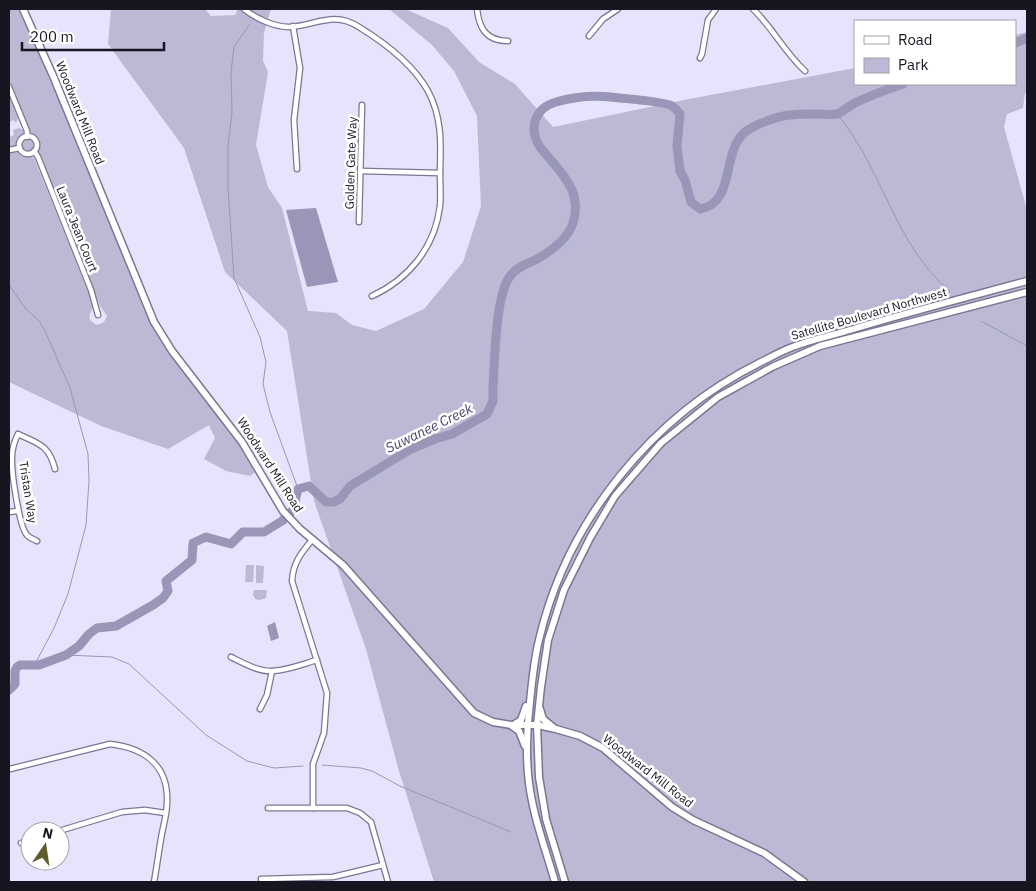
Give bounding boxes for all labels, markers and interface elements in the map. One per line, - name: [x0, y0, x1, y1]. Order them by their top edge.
- scale bar: [22, 20, 165, 52]
- legend: [854, 20, 1016, 85]
- text: 200 m: [30, 27, 74, 46]
- text: Road: [898, 30, 933, 49]
- text: Park: [898, 55, 928, 74]
- street label: Woodward Mill Road: [53, 59, 108, 167]
- street label: Golden Gate Way: [341, 116, 360, 210]
- street label: Laura Jean Court: [53, 184, 102, 274]
- street label: Satellite Boulevard Northwest: [789, 284, 948, 343]
- water label: Suwanee Creek: [382, 399, 476, 457]
- street label: Woodward Mill Road: [234, 414, 307, 515]
- street label: Tristan Way: [16, 460, 41, 524]
- street label: Woodward Mill Road: [600, 731, 696, 810]
- north arrow: [20, 821, 70, 871]
- text: N: [41, 823, 55, 843]

